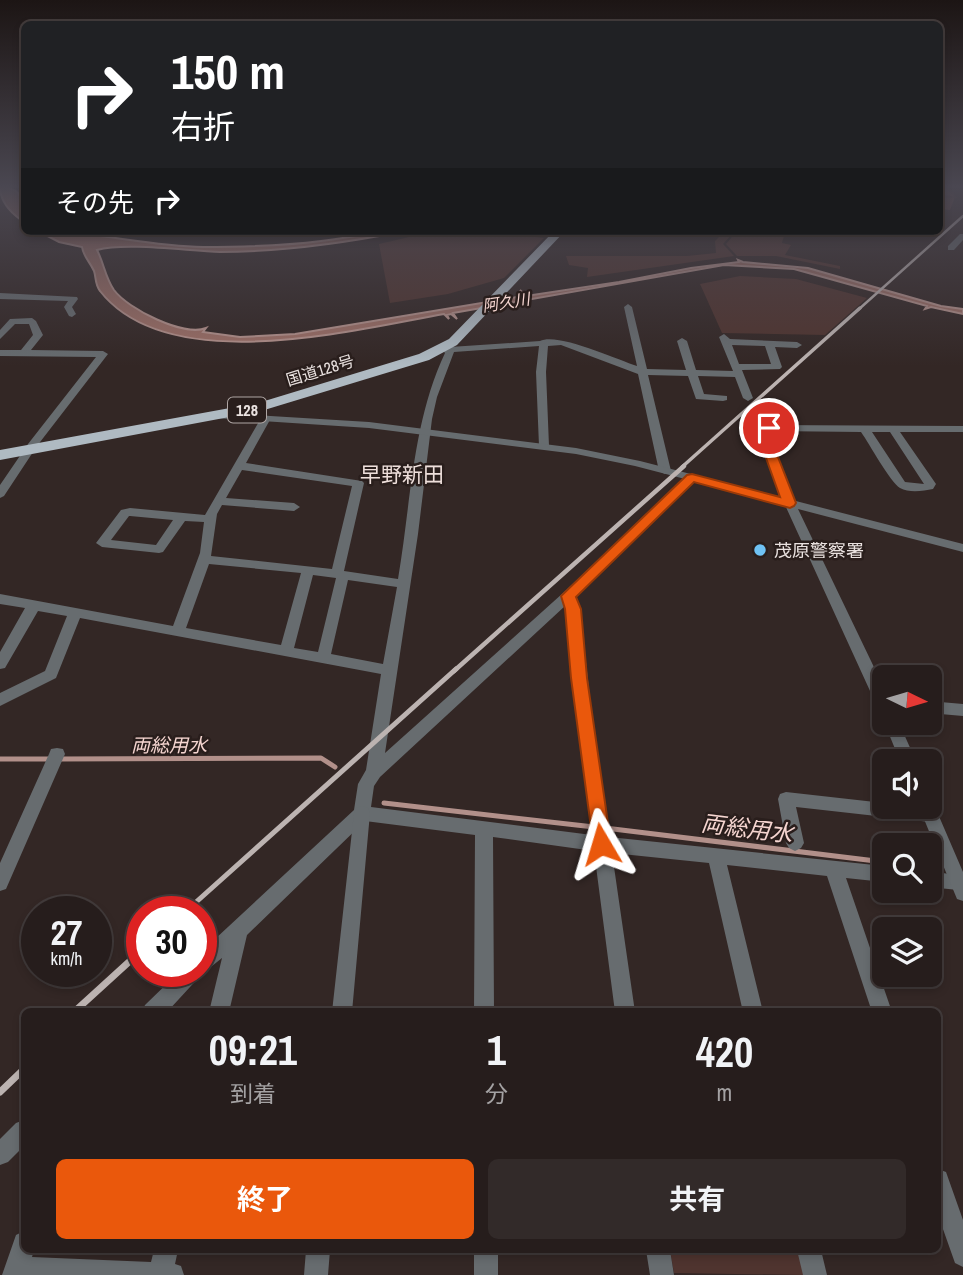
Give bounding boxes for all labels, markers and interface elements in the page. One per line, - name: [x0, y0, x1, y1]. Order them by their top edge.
- text: 150 m: [171, 38, 285, 104]
- icon: right: [56, 49, 147, 140]
- text: 右折: [171, 105, 235, 148]
- icon: right: [148, 182, 186, 220]
- text: その先: [56, 185, 134, 220]
- water label: 阿久川: [481, 287, 533, 317]
- street label: 国道128号: [283, 349, 357, 391]
- road number: 128: [228, 398, 266, 422]
- pin: [739, 398, 799, 458]
- icon: arrive: [750, 409, 788, 447]
- district label: 早野新田: [360, 460, 444, 489]
- place label: 茂原警察署: [774, 538, 864, 563]
- marker: 茂原警察署: [752, 542, 768, 558]
- north arrow: [872, 665, 942, 735]
- map controls: [872, 665, 942, 987]
- water label: 両総用水: [131, 732, 209, 758]
- button: sound: [872, 749, 942, 819]
- position arrow: [564, 807, 638, 881]
- water label: 両総用水: [699, 807, 798, 849]
- button: search: [872, 833, 942, 903]
- speed limit sign: 30: [126, 896, 217, 987]
- text: 27: [51, 909, 82, 956]
- button: layers: [872, 917, 942, 987]
- text: km/h: [51, 946, 83, 971]
- text: 09:21: [209, 1022, 297, 1078]
- text: 1: [487, 1022, 506, 1078]
- text: 420: [696, 1024, 753, 1080]
- text: m: [717, 1077, 732, 1108]
- text: 到着: [230, 1078, 276, 1109]
- text: 分: [485, 1078, 508, 1109]
- button: 終了: [56, 1159, 474, 1239]
- button: 共有: [488, 1159, 906, 1239]

